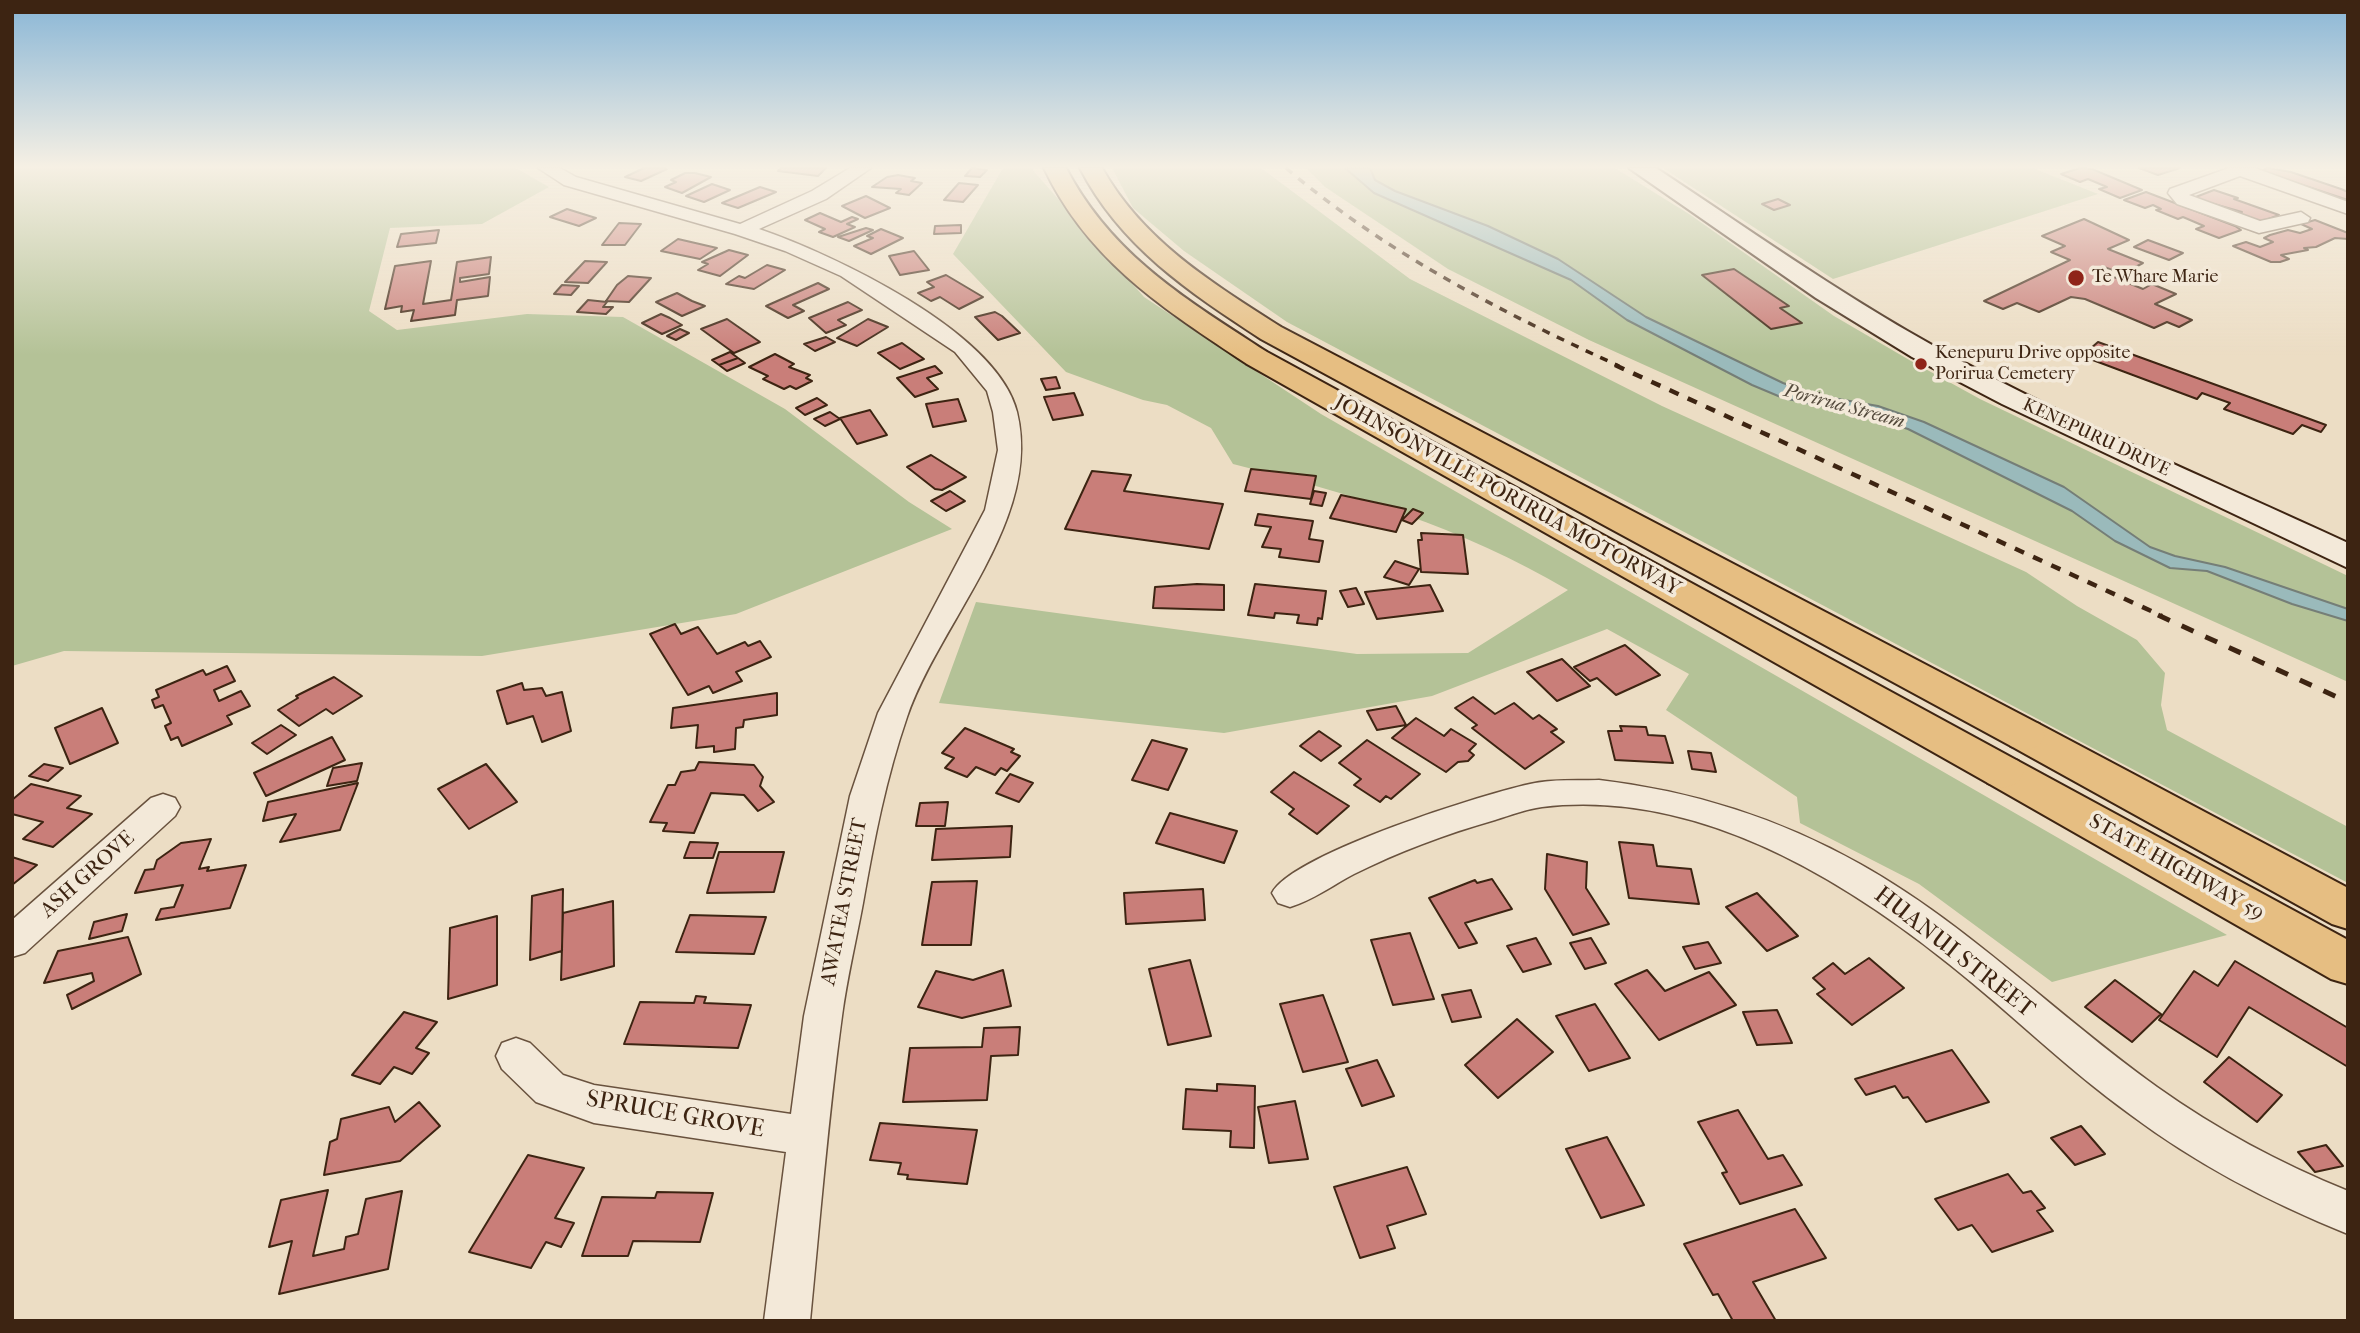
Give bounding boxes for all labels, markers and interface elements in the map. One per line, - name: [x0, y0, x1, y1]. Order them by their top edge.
- place label: Te Whare Marie: [2092, 267, 2218, 289]
- marker: Te Whare Marie: [2066, 268, 2086, 288]
- place label: Kenepuru Drive opposite Porirua Cemetery: [1935, 343, 2130, 386]
- marker: Kenepuru Drive opposite Porirua Cemetery: [1913, 356, 1929, 372]
- water label: Porirua Stream: [1781, 380, 1907, 434]
- street label: JOHNSONVILLE PORIRUA MOTORWAY: [1329, 390, 1685, 602]
- street label: KENEPURU DRIVE: [2019, 394, 2173, 482]
- street label: STATE HIGHWAY 59: [2084, 809, 2268, 927]
- street label: AWATEA STREET: [816, 816, 874, 988]
- street label: ASH GROVE: [36, 826, 140, 924]
- street label: HUANUI STREET: [1868, 881, 2040, 1025]
- street label: SPRUCE GROVE: [584, 1085, 766, 1145]

